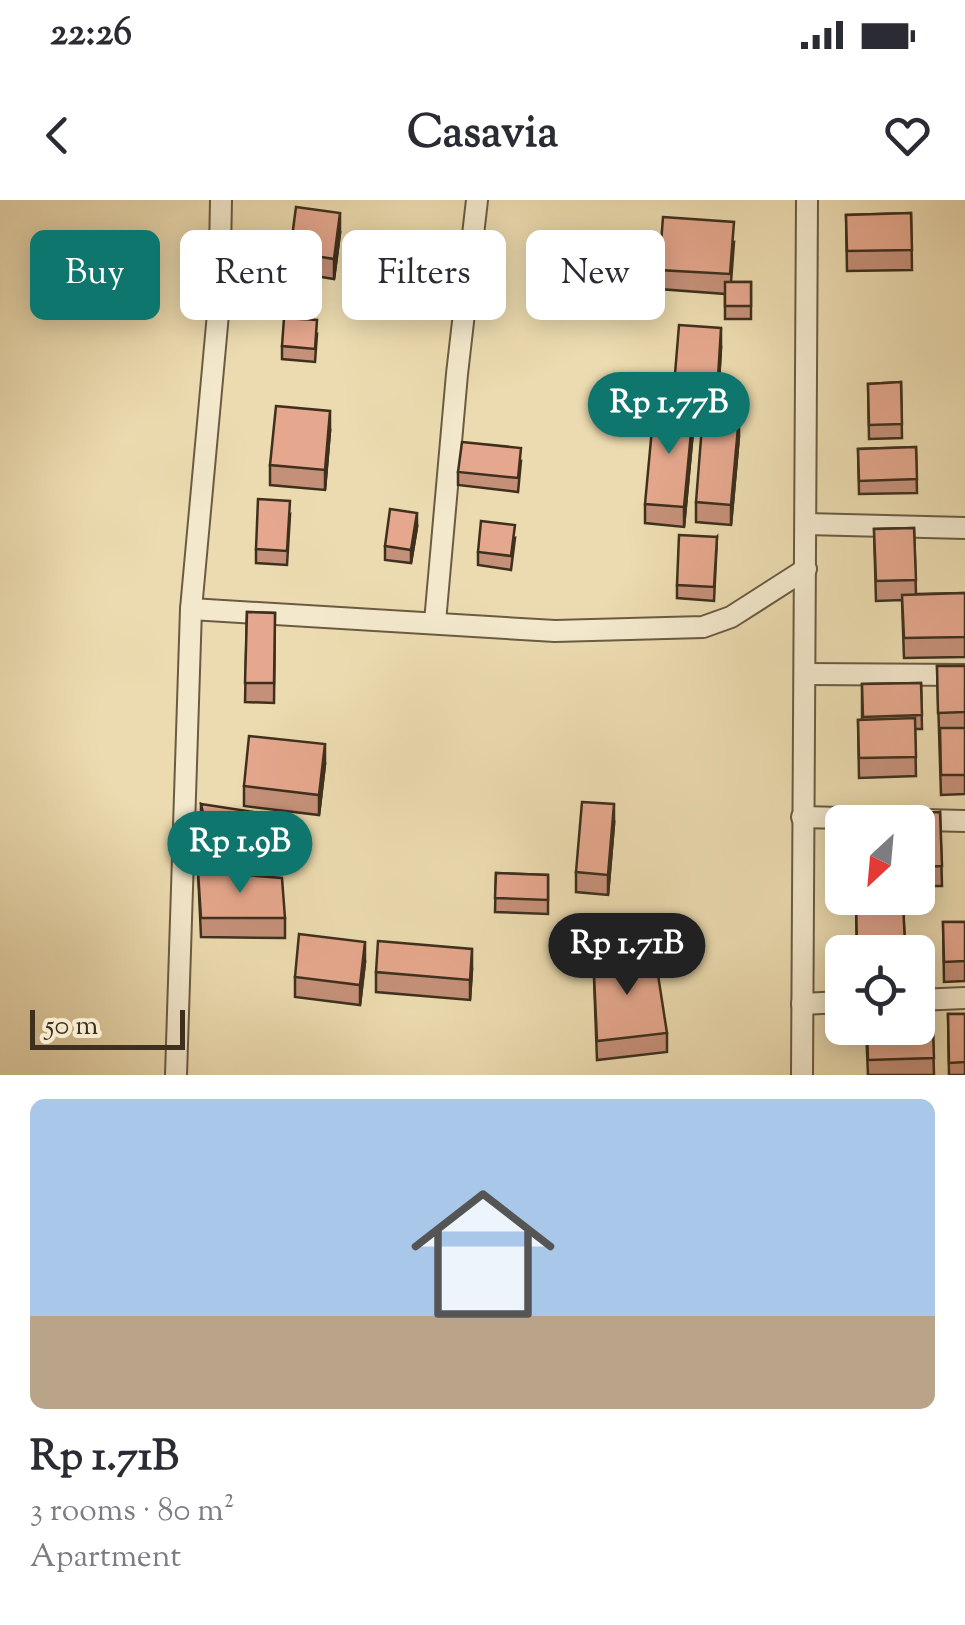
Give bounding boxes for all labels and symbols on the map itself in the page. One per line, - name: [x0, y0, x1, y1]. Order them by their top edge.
- pin: Rp 1.77B: [566, 372, 772, 457]
- north arrow: [825, 805, 935, 915]
- pin: Rp 1.9B: [148, 811, 332, 896]
- pin: Rp 1.71B: [524, 913, 730, 998]
- scale bar: [30, 1005, 185, 1050]

